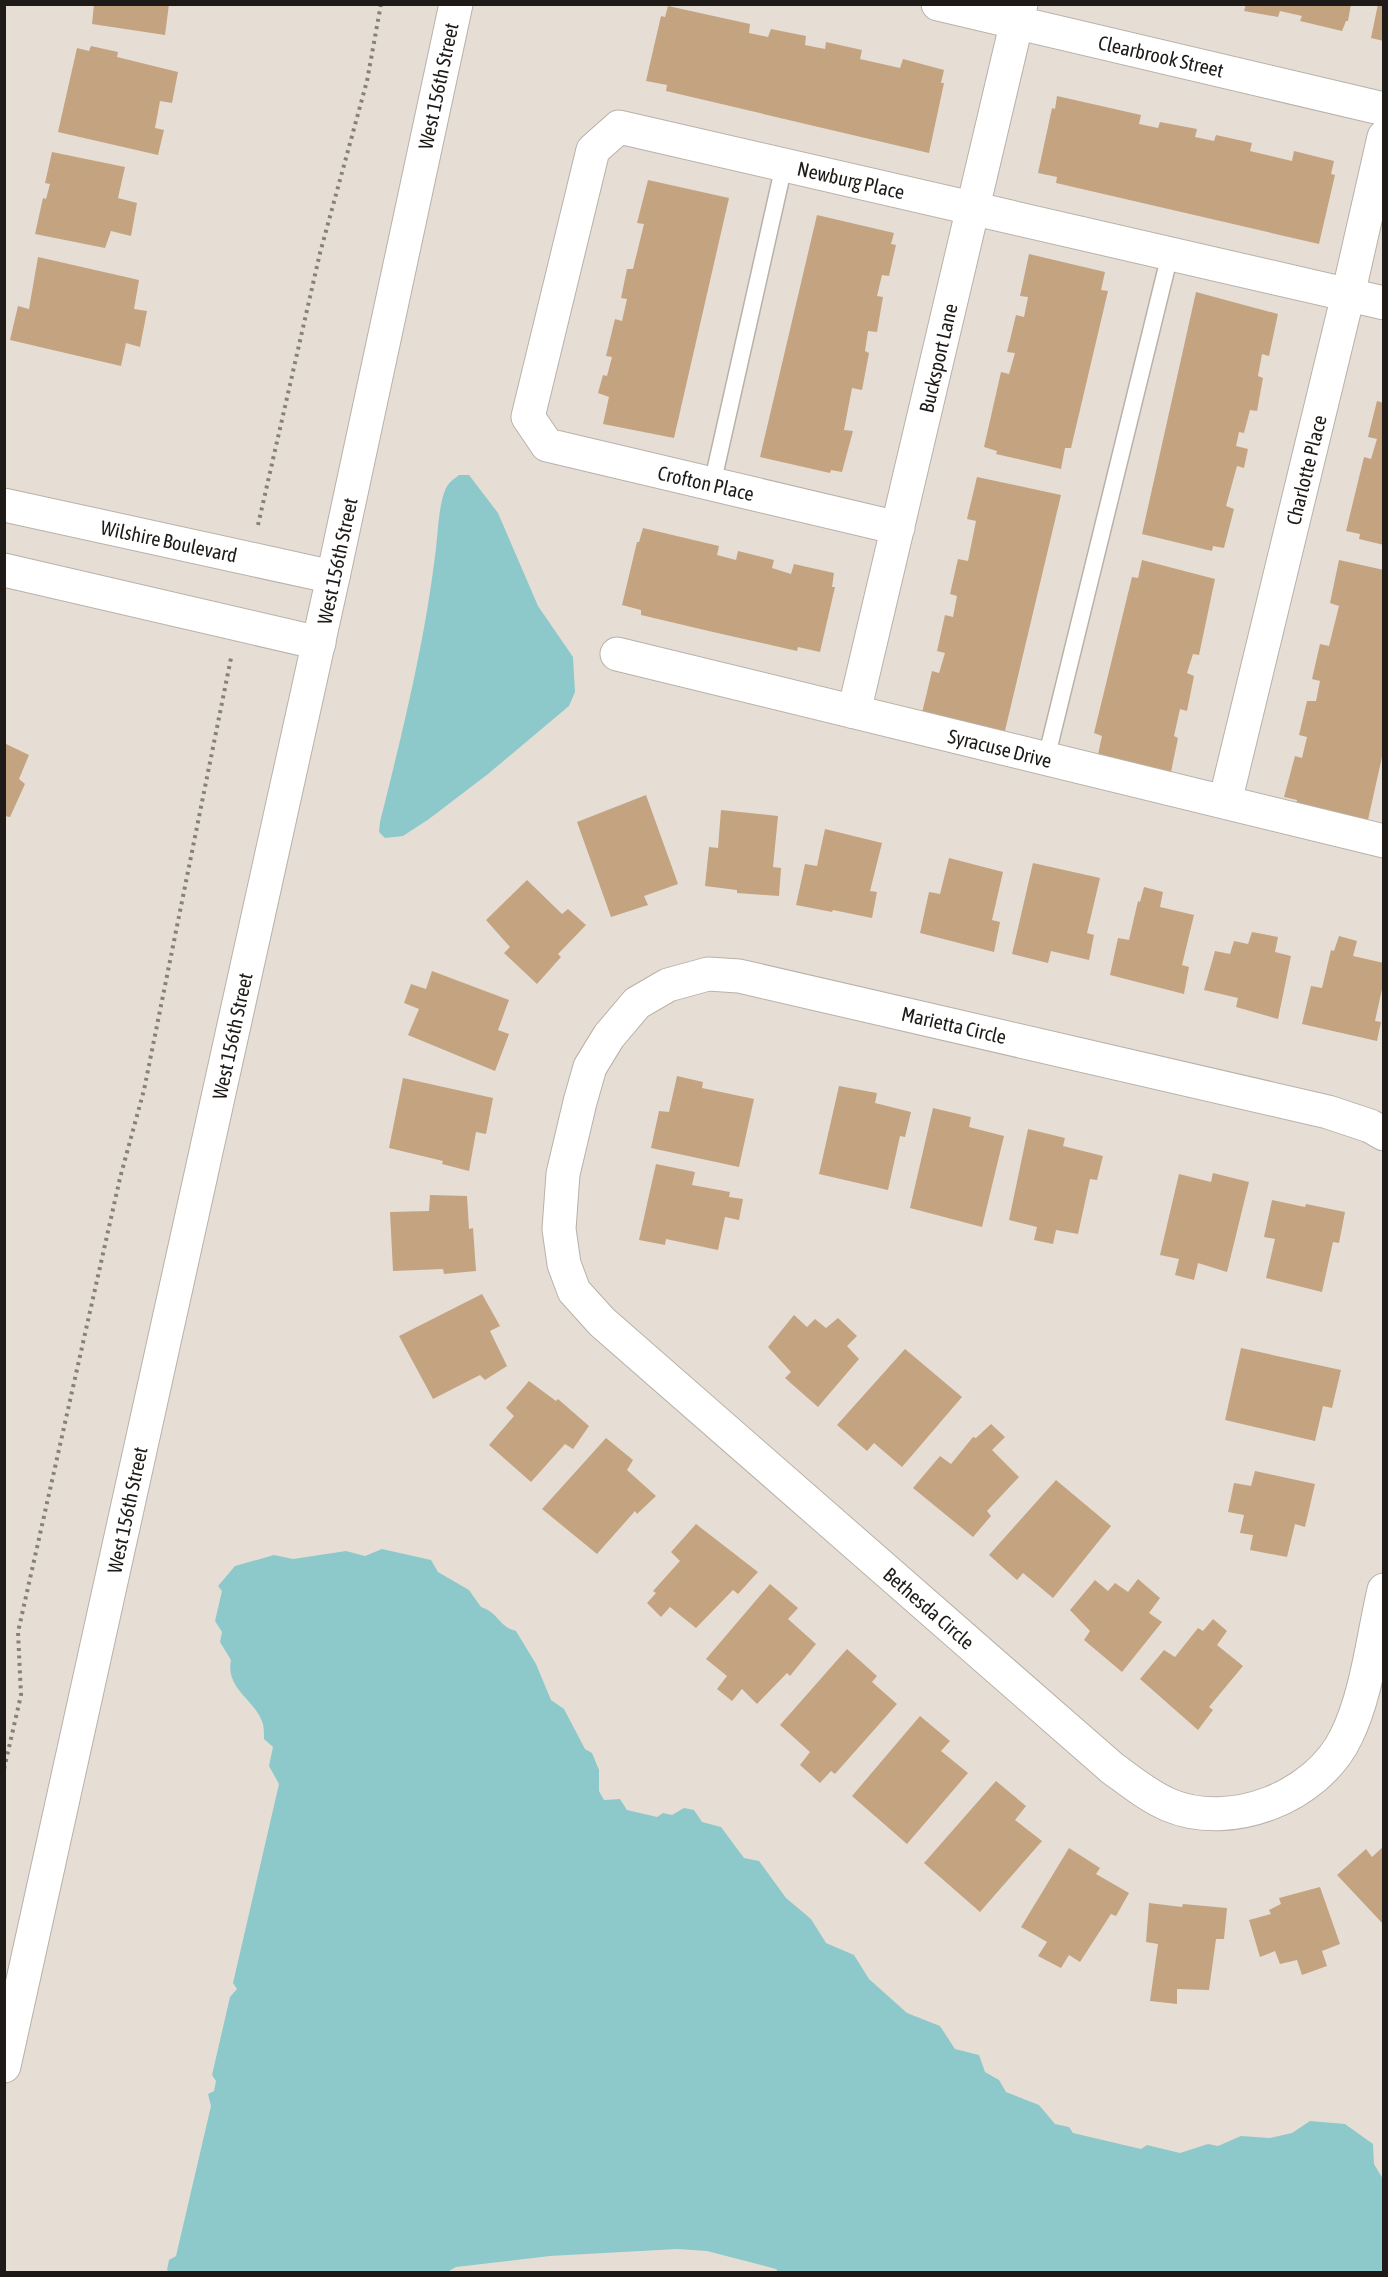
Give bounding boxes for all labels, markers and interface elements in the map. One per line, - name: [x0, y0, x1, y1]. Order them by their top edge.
- street label: West 156th Street: [413, 20, 463, 151]
- street label: Clearbrook Street: [1096, 30, 1226, 82]
- street label: Newburg Place: [795, 157, 907, 203]
- street label: Bucksport Lane: [914, 301, 962, 415]
- street label: Charlotte Place: [1281, 413, 1331, 527]
- street label: Crofton Place: [656, 461, 756, 505]
- street label: West 156th Street: [312, 495, 362, 626]
- street label: Wilshire Boulevard: [99, 515, 239, 567]
- street label: Syracuse Drive: [946, 724, 1054, 772]
- street label: West 156th Street: [207, 970, 257, 1101]
- street label: Marietta Circle: [899, 1002, 1009, 1048]
- street label: West 156th Street: [102, 1444, 152, 1575]
- street label: Bethesda Circle: [879, 1562, 979, 1654]

